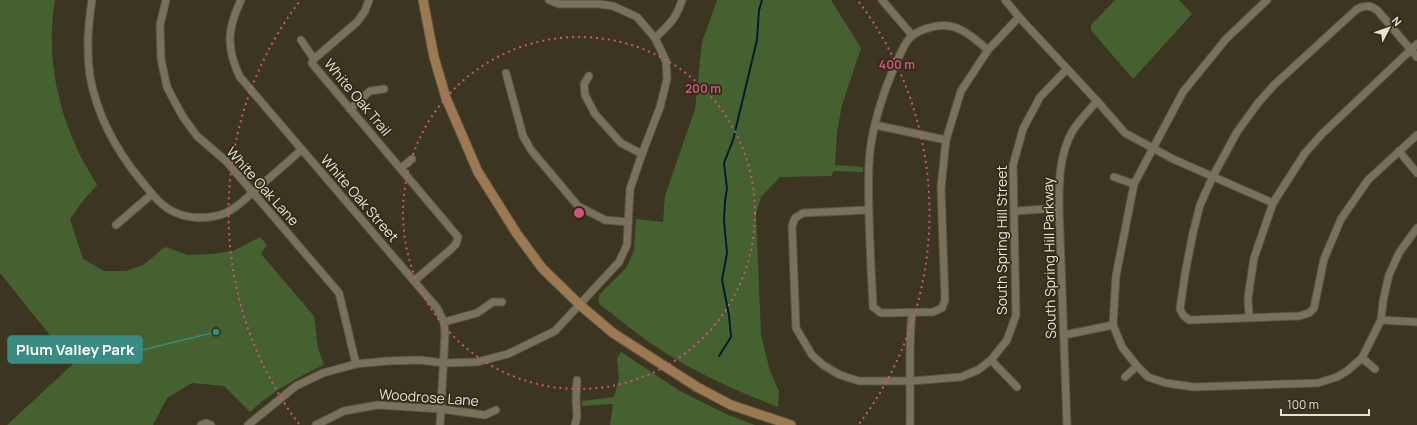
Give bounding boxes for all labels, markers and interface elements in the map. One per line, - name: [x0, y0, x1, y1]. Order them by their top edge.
- north arrow: [1369, 8, 1409, 48]
- text: N: [1389, 13, 1405, 29]
- street label: White Oak Trail: [320, 54, 396, 140]
- text: 400 m: [879, 56, 915, 73]
- text: 200 m: [685, 80, 721, 97]
- street label: White Oak Lane: [222, 142, 304, 230]
- street label: White Oak Street: [317, 150, 403, 246]
- street label: South Spring Hill Street: [992, 165, 1011, 315]
- street label: South Spring Hill Parkway: [1038, 176, 1060, 339]
- centre of rings: [572, 206, 586, 220]
- callout: Plum Valley Park: [8, 336, 142, 363]
- text: Plum Valley Park: [16, 339, 135, 360]
- street label: Woodrose Lane: [378, 384, 480, 410]
- scale bar: [1281, 391, 1369, 417]
- text: 100 m: [1287, 396, 1319, 413]

